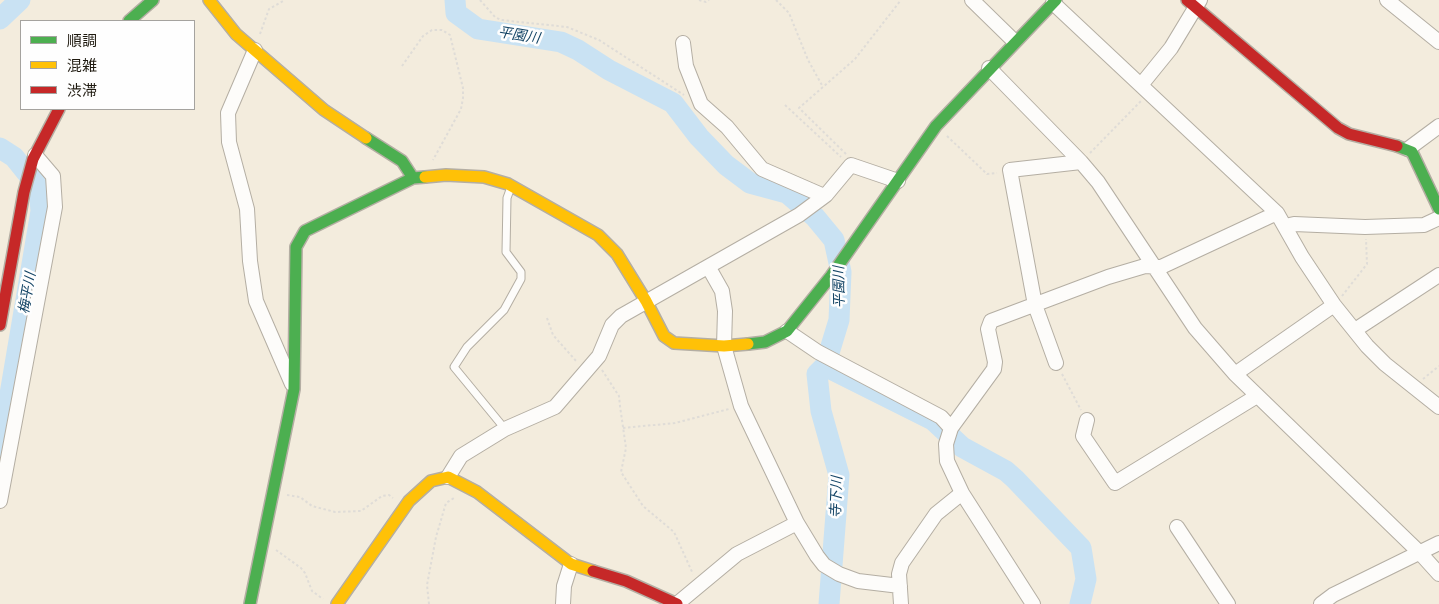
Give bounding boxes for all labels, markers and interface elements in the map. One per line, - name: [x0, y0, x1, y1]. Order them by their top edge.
- legend: [20, 20, 195, 110]
- water label: 平園川: [497, 23, 541, 47]
- text: 順調: [67, 32, 97, 49]
- text: 混雑: [67, 57, 97, 74]
- text: 渋滞: [67, 82, 97, 99]
- water label: 平園川: [830, 266, 848, 308]
- water label: 梅平川: [15, 271, 39, 315]
- water label: 寺下川: [827, 476, 845, 518]

